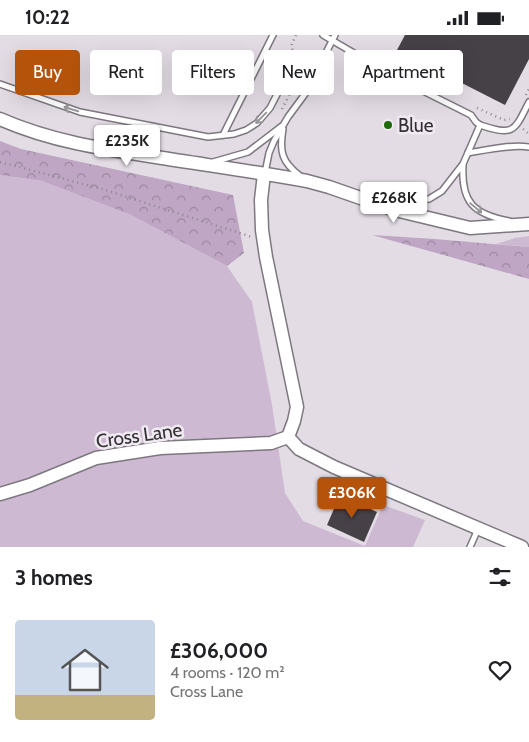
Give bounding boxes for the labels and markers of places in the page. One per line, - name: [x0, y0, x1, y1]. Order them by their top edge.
- place label: Blue: [398, 114, 434, 137]
- marker: Blue: [382, 119, 394, 131]
- pin: £235K: [92, 125, 162, 167]
- pin: £268K: [359, 181, 429, 224]
- pin: £306K: [317, 477, 387, 519]

